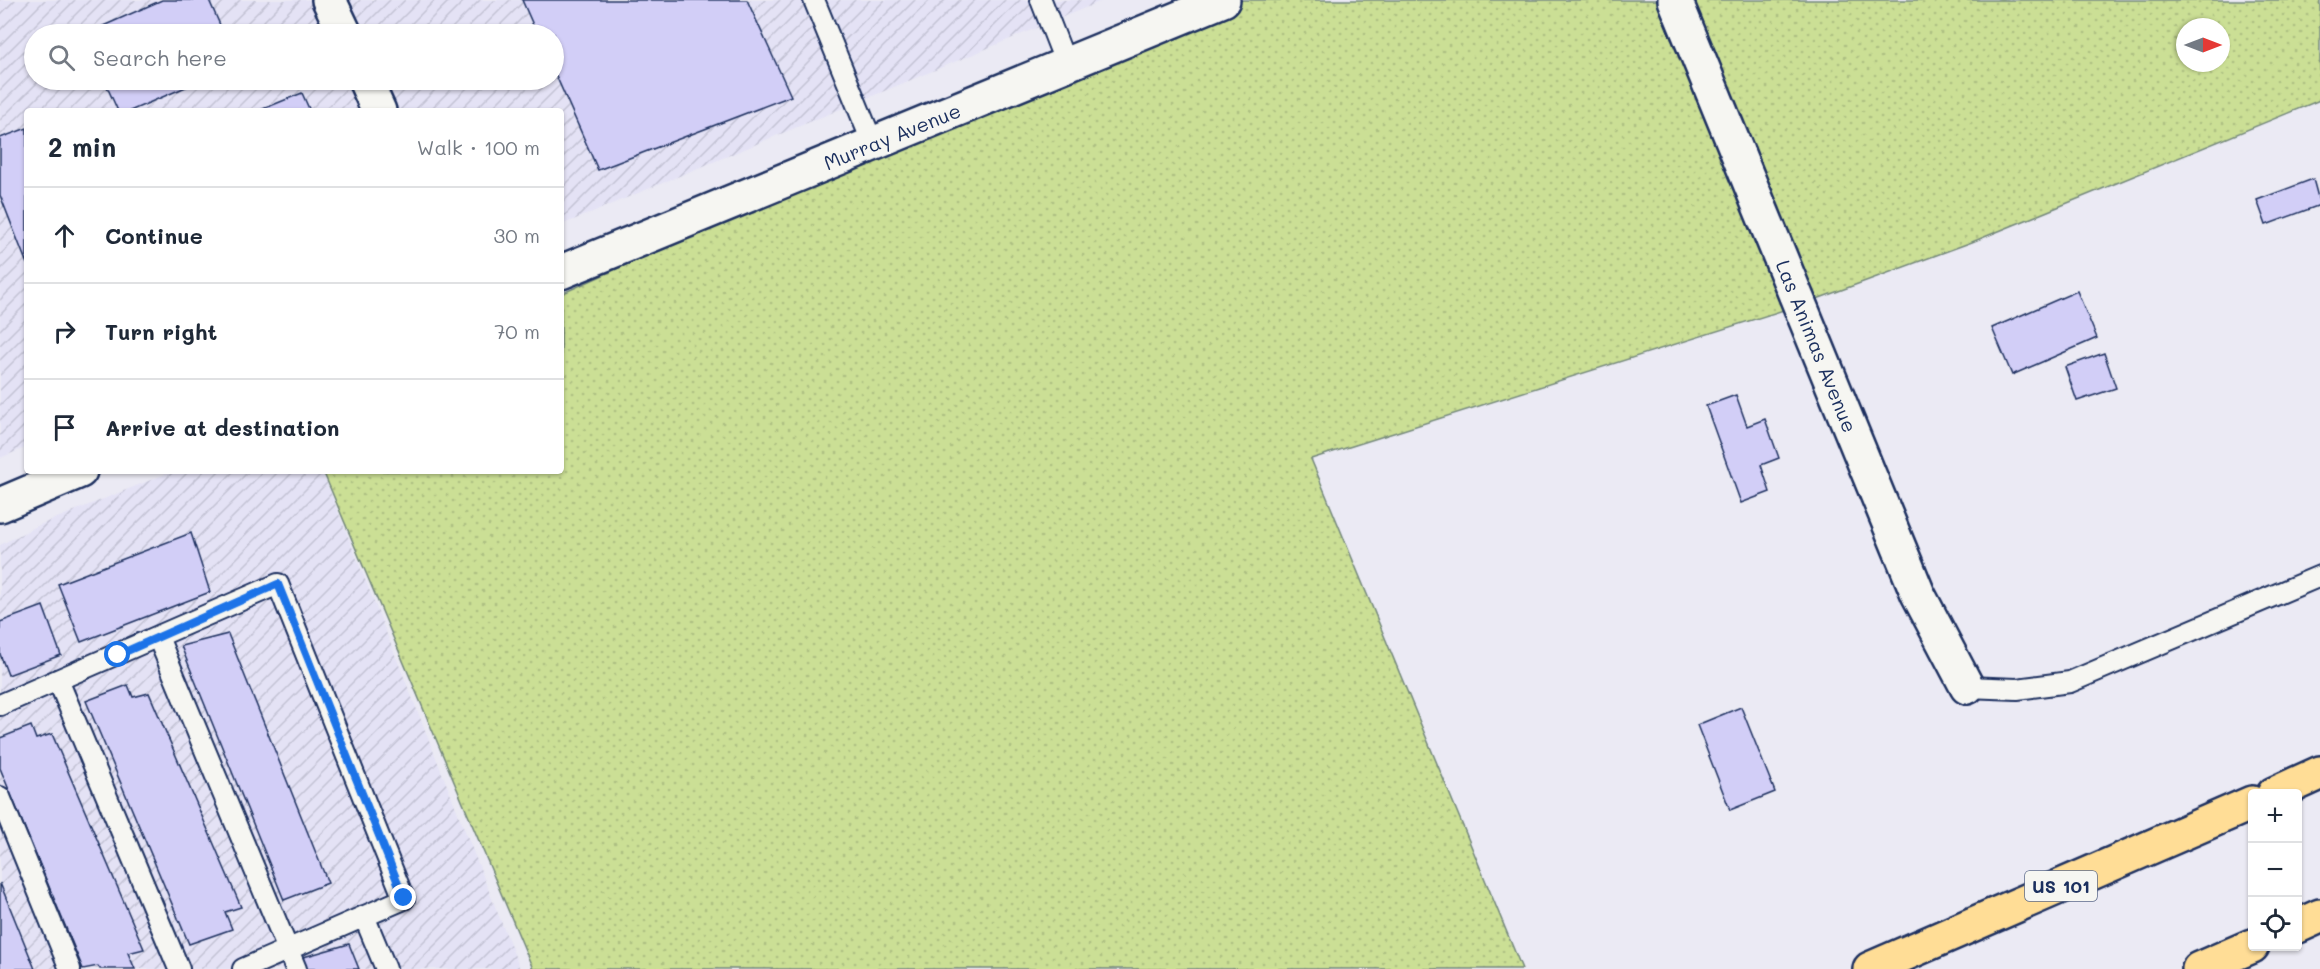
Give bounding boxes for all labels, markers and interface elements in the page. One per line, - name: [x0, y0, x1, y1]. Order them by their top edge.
- north arrow: [2176, 18, 2230, 72]
- search box: [24, 24, 564, 90]
- icon: search: [45, 41, 78, 74]
- text: Search here: [93, 43, 227, 72]
- street label: Murray Avenue: [820, 97, 964, 175]
- text: 2 min: [48, 130, 116, 164]
- text: Walk · 100 m: [417, 134, 540, 160]
- icon: ahead: [48, 219, 81, 252]
- text: Continue: [105, 221, 203, 250]
- text: 30 m: [494, 222, 540, 248]
- street label: Las Animas Avenue: [1771, 256, 1863, 436]
- icon: right: [48, 315, 81, 348]
- text: Turn right: [105, 317, 217, 346]
- text: 70 m: [494, 318, 540, 344]
- icon: arrive: [48, 411, 81, 444]
- text: Arrive at destination: [105, 413, 340, 442]
- route start: [104, 641, 130, 667]
- map controls: [2248, 789, 2302, 951]
- button: +: [2248, 789, 2302, 843]
- button: −: [2248, 843, 2302, 897]
- road number: US 101: [2025, 871, 2097, 901]
- route end: [390, 884, 416, 910]
- button: locate: [2248, 897, 2302, 951]

